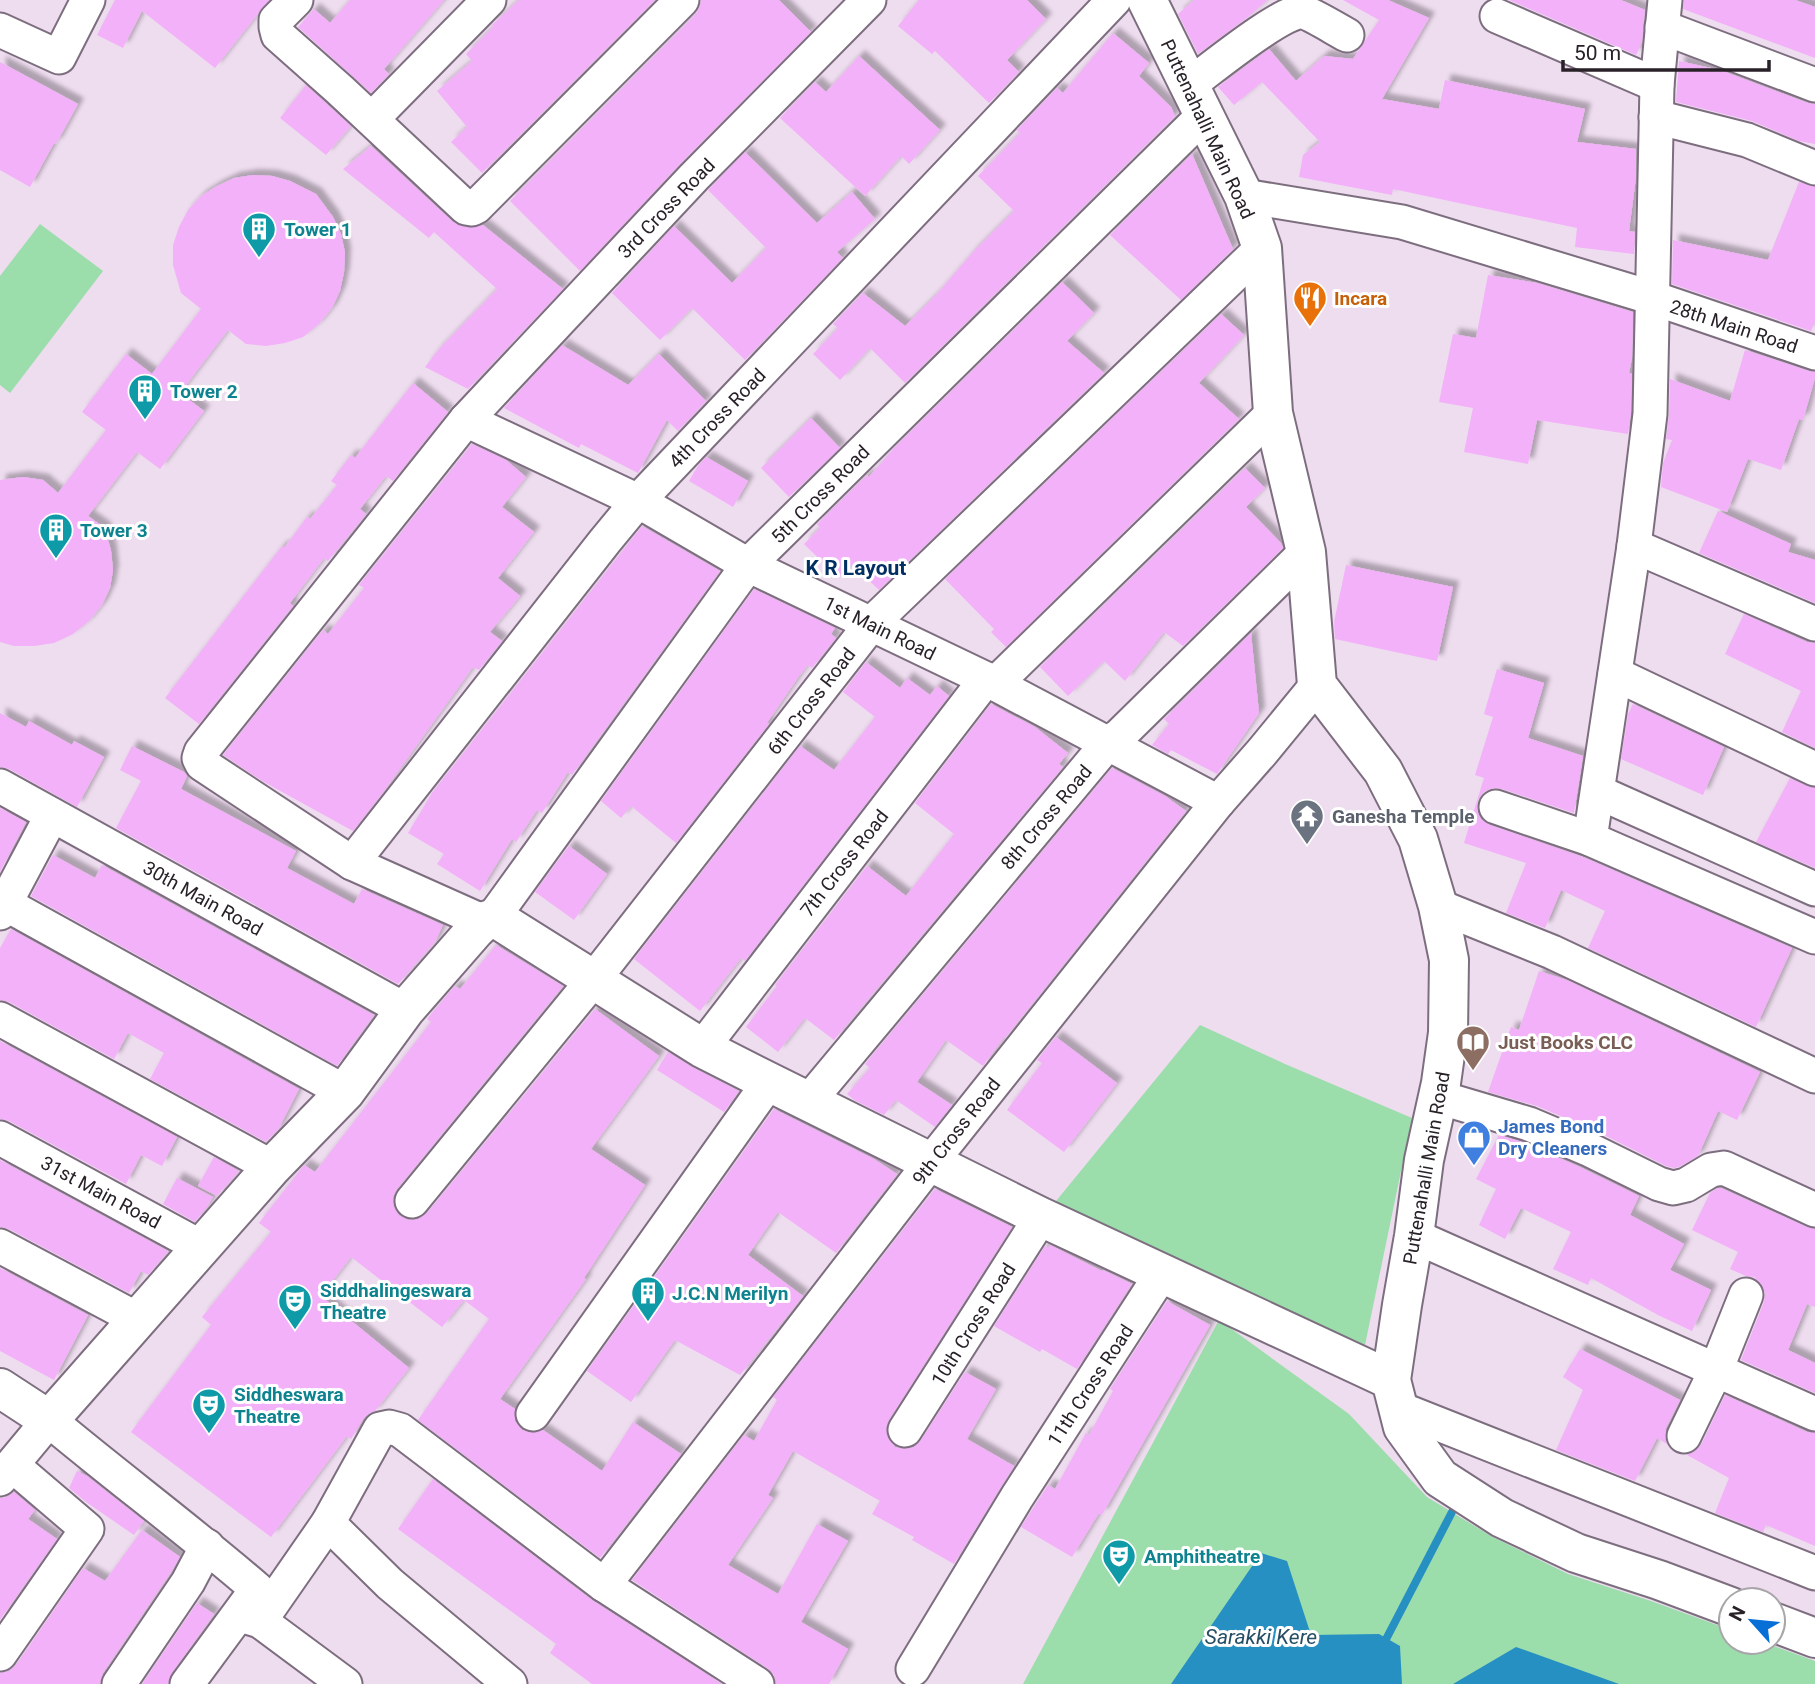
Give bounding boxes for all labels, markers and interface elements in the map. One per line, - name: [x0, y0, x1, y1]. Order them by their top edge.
- scale bar: [1563, 28, 1770, 72]
- street label: Puttenahalli Main Road: [1156, 36, 1259, 223]
- text: 50 m: [1574, 41, 1621, 65]
- street label: 3rd Cross Road: [613, 154, 720, 263]
- building icon: Tower 1: [240, 210, 278, 259]
- place label: Tower 1: [284, 218, 352, 241]
- restaurant icon: Incara: [1291, 279, 1329, 328]
- place label: Incara: [1334, 287, 1387, 310]
- street label: 28th Main Road: [1667, 295, 1801, 358]
- street label: 4th Cross Road: [664, 364, 771, 473]
- building icon: Tower 2: [126, 372, 164, 421]
- place label: Tower 2: [170, 380, 238, 403]
- street label: 5th Cross Road: [766, 440, 874, 548]
- building icon: Tower 3: [37, 511, 75, 560]
- place label: Tower 3: [80, 519, 148, 542]
- district label: K R Layout: [806, 556, 906, 580]
- street label: 1st Main Road: [820, 591, 940, 665]
- street label: 6th Cross Road: [762, 643, 860, 759]
- street label: 8th Cross Road: [996, 760, 1097, 874]
- temple icon: Ganesha Temple: [1288, 797, 1326, 846]
- street label: 7th Cross Road: [795, 805, 893, 921]
- place label: Ganesha Temple: [1332, 805, 1474, 828]
- street label: 30th Main Road: [139, 856, 267, 941]
- library icon: Just Books CLC: [1454, 1023, 1492, 1072]
- place label: Just Books CLC: [1498, 1031, 1633, 1054]
- street label: Puttenahalli Main Road: [1398, 1070, 1455, 1266]
- street label: 9th Cross Road: [907, 1073, 1005, 1189]
- place label: James Bond Dry Cleaners: [1498, 1115, 1608, 1160]
- shop icon: James Bond Dry Cleaners: [1455, 1118, 1493, 1167]
- street label: 31st Main Road: [37, 1151, 165, 1234]
- street label: 10th Cross Road: [927, 1259, 1020, 1390]
- building icon: J.C.N Merilyn: [629, 1274, 667, 1323]
- place label: Siddhalingeswara Theatre: [320, 1279, 471, 1324]
- theatre icon: Siddhalingeswara Theatre: [276, 1282, 314, 1331]
- place label: J.C.N Merilyn: [672, 1282, 788, 1305]
- street label: 11th Cross Road: [1043, 1320, 1138, 1450]
- place label: Siddheswara Theatre: [234, 1383, 344, 1428]
- theatre icon: Siddheswara Theatre: [190, 1386, 228, 1435]
- theatre icon: Amphitheatre: [1100, 1537, 1138, 1586]
- place label: Amphitheatre: [1144, 1545, 1260, 1568]
- north arrow: [1717, 1586, 1787, 1656]
- text: N: [1724, 1602, 1751, 1625]
- water label: Sarakki Kere: [1205, 1625, 1317, 1649]

